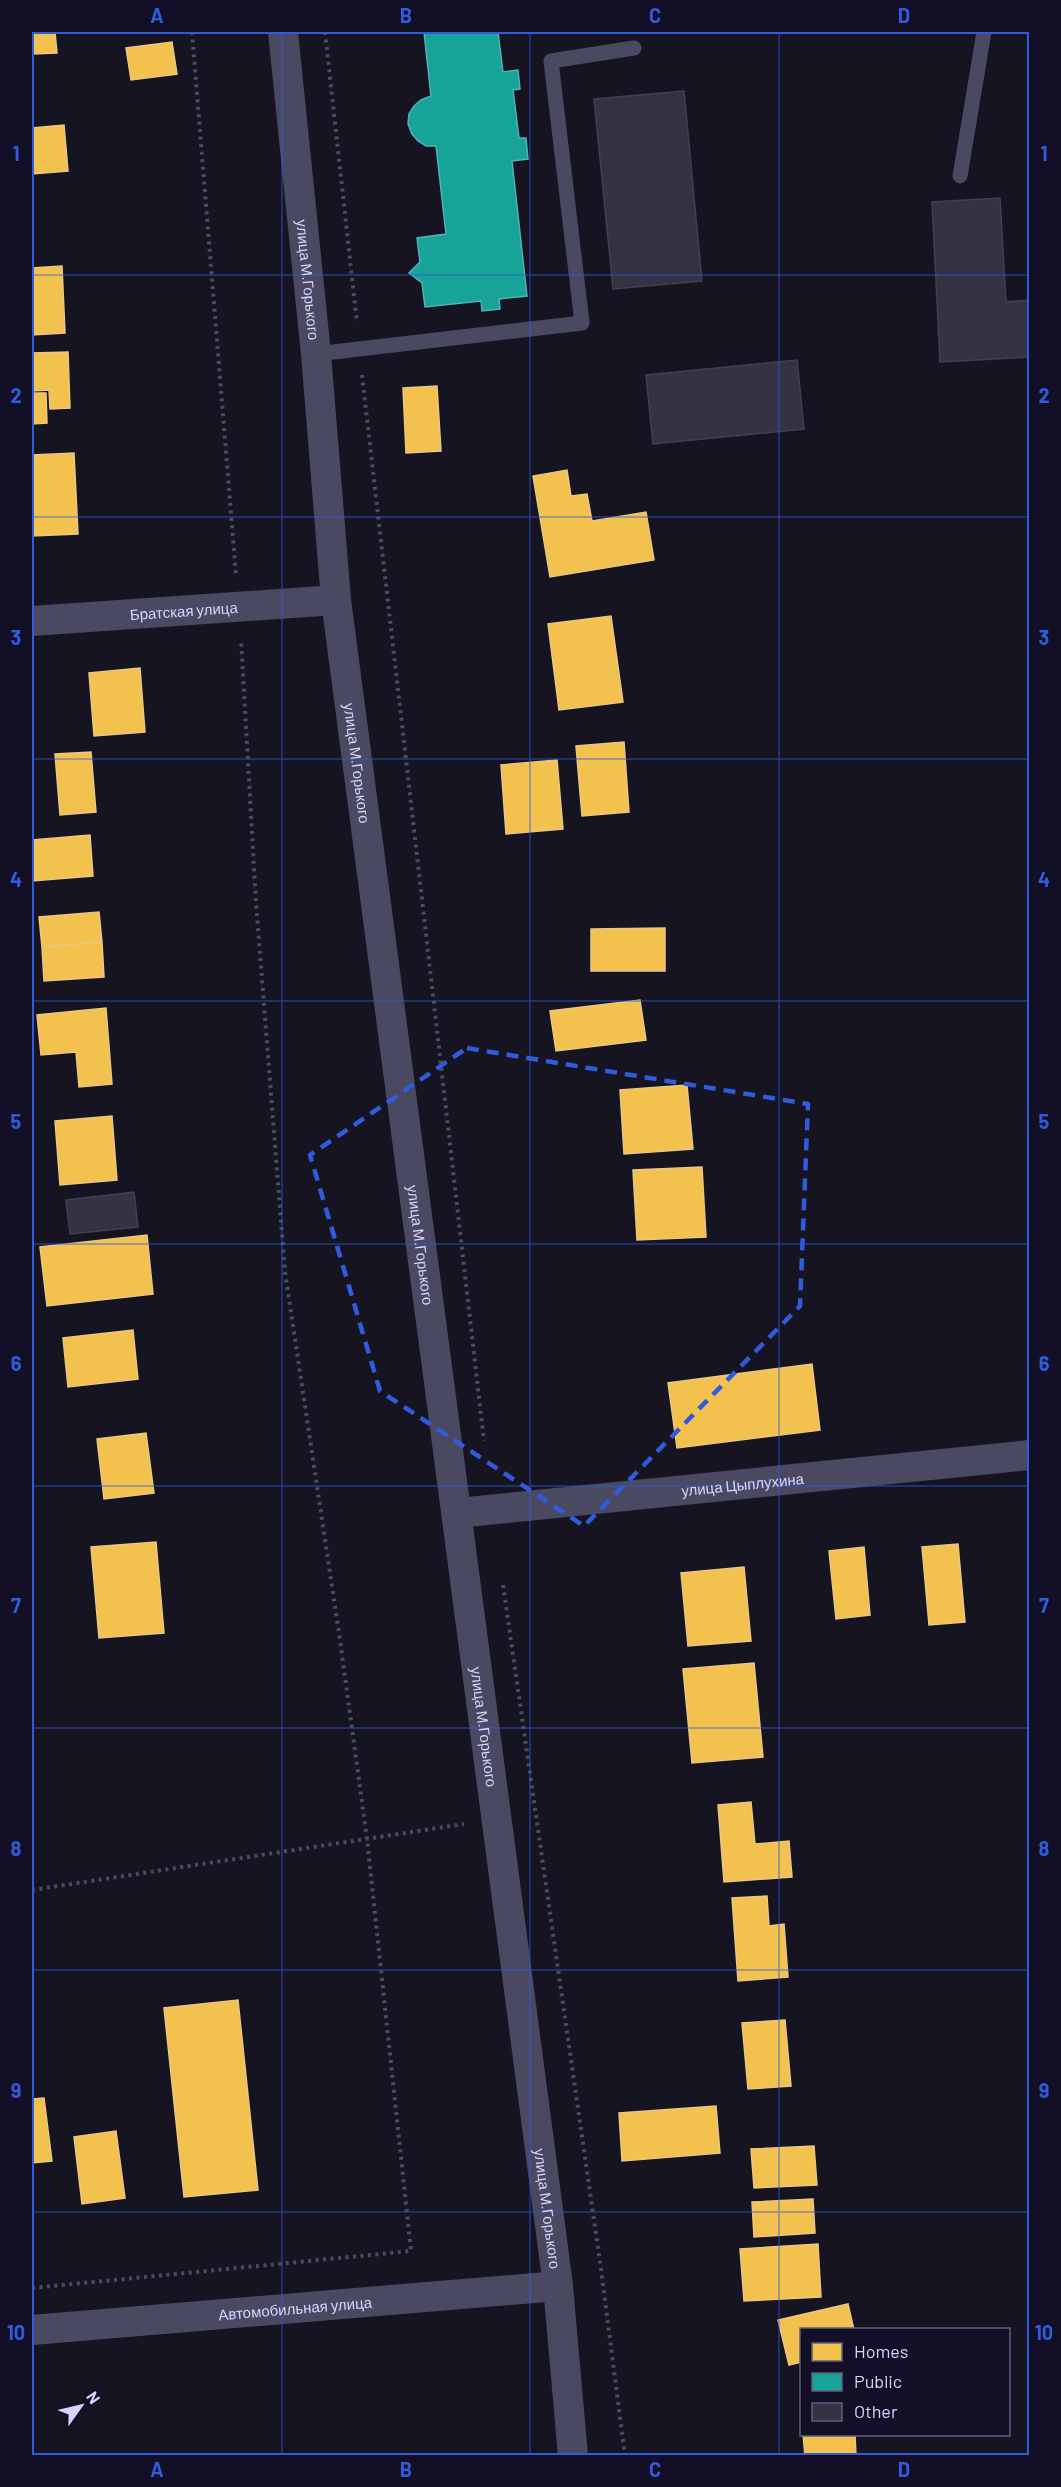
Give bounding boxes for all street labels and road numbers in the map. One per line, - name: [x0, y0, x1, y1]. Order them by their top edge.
- street label: улица М.Горького: [293, 219, 324, 341]
- street label: Братская улица: [129, 598, 239, 623]
- street label: улица М.Горького: [341, 702, 374, 824]
- street label: улица М.Горького: [404, 1184, 438, 1306]
- street label: улица Цыплухина: [680, 1469, 805, 1499]
- street label: улица М.Горького: [468, 1666, 501, 1788]
- street label: улица М.Горького: [531, 2147, 565, 2270]
- street label: Автомобильная улица: [218, 2293, 373, 2323]

